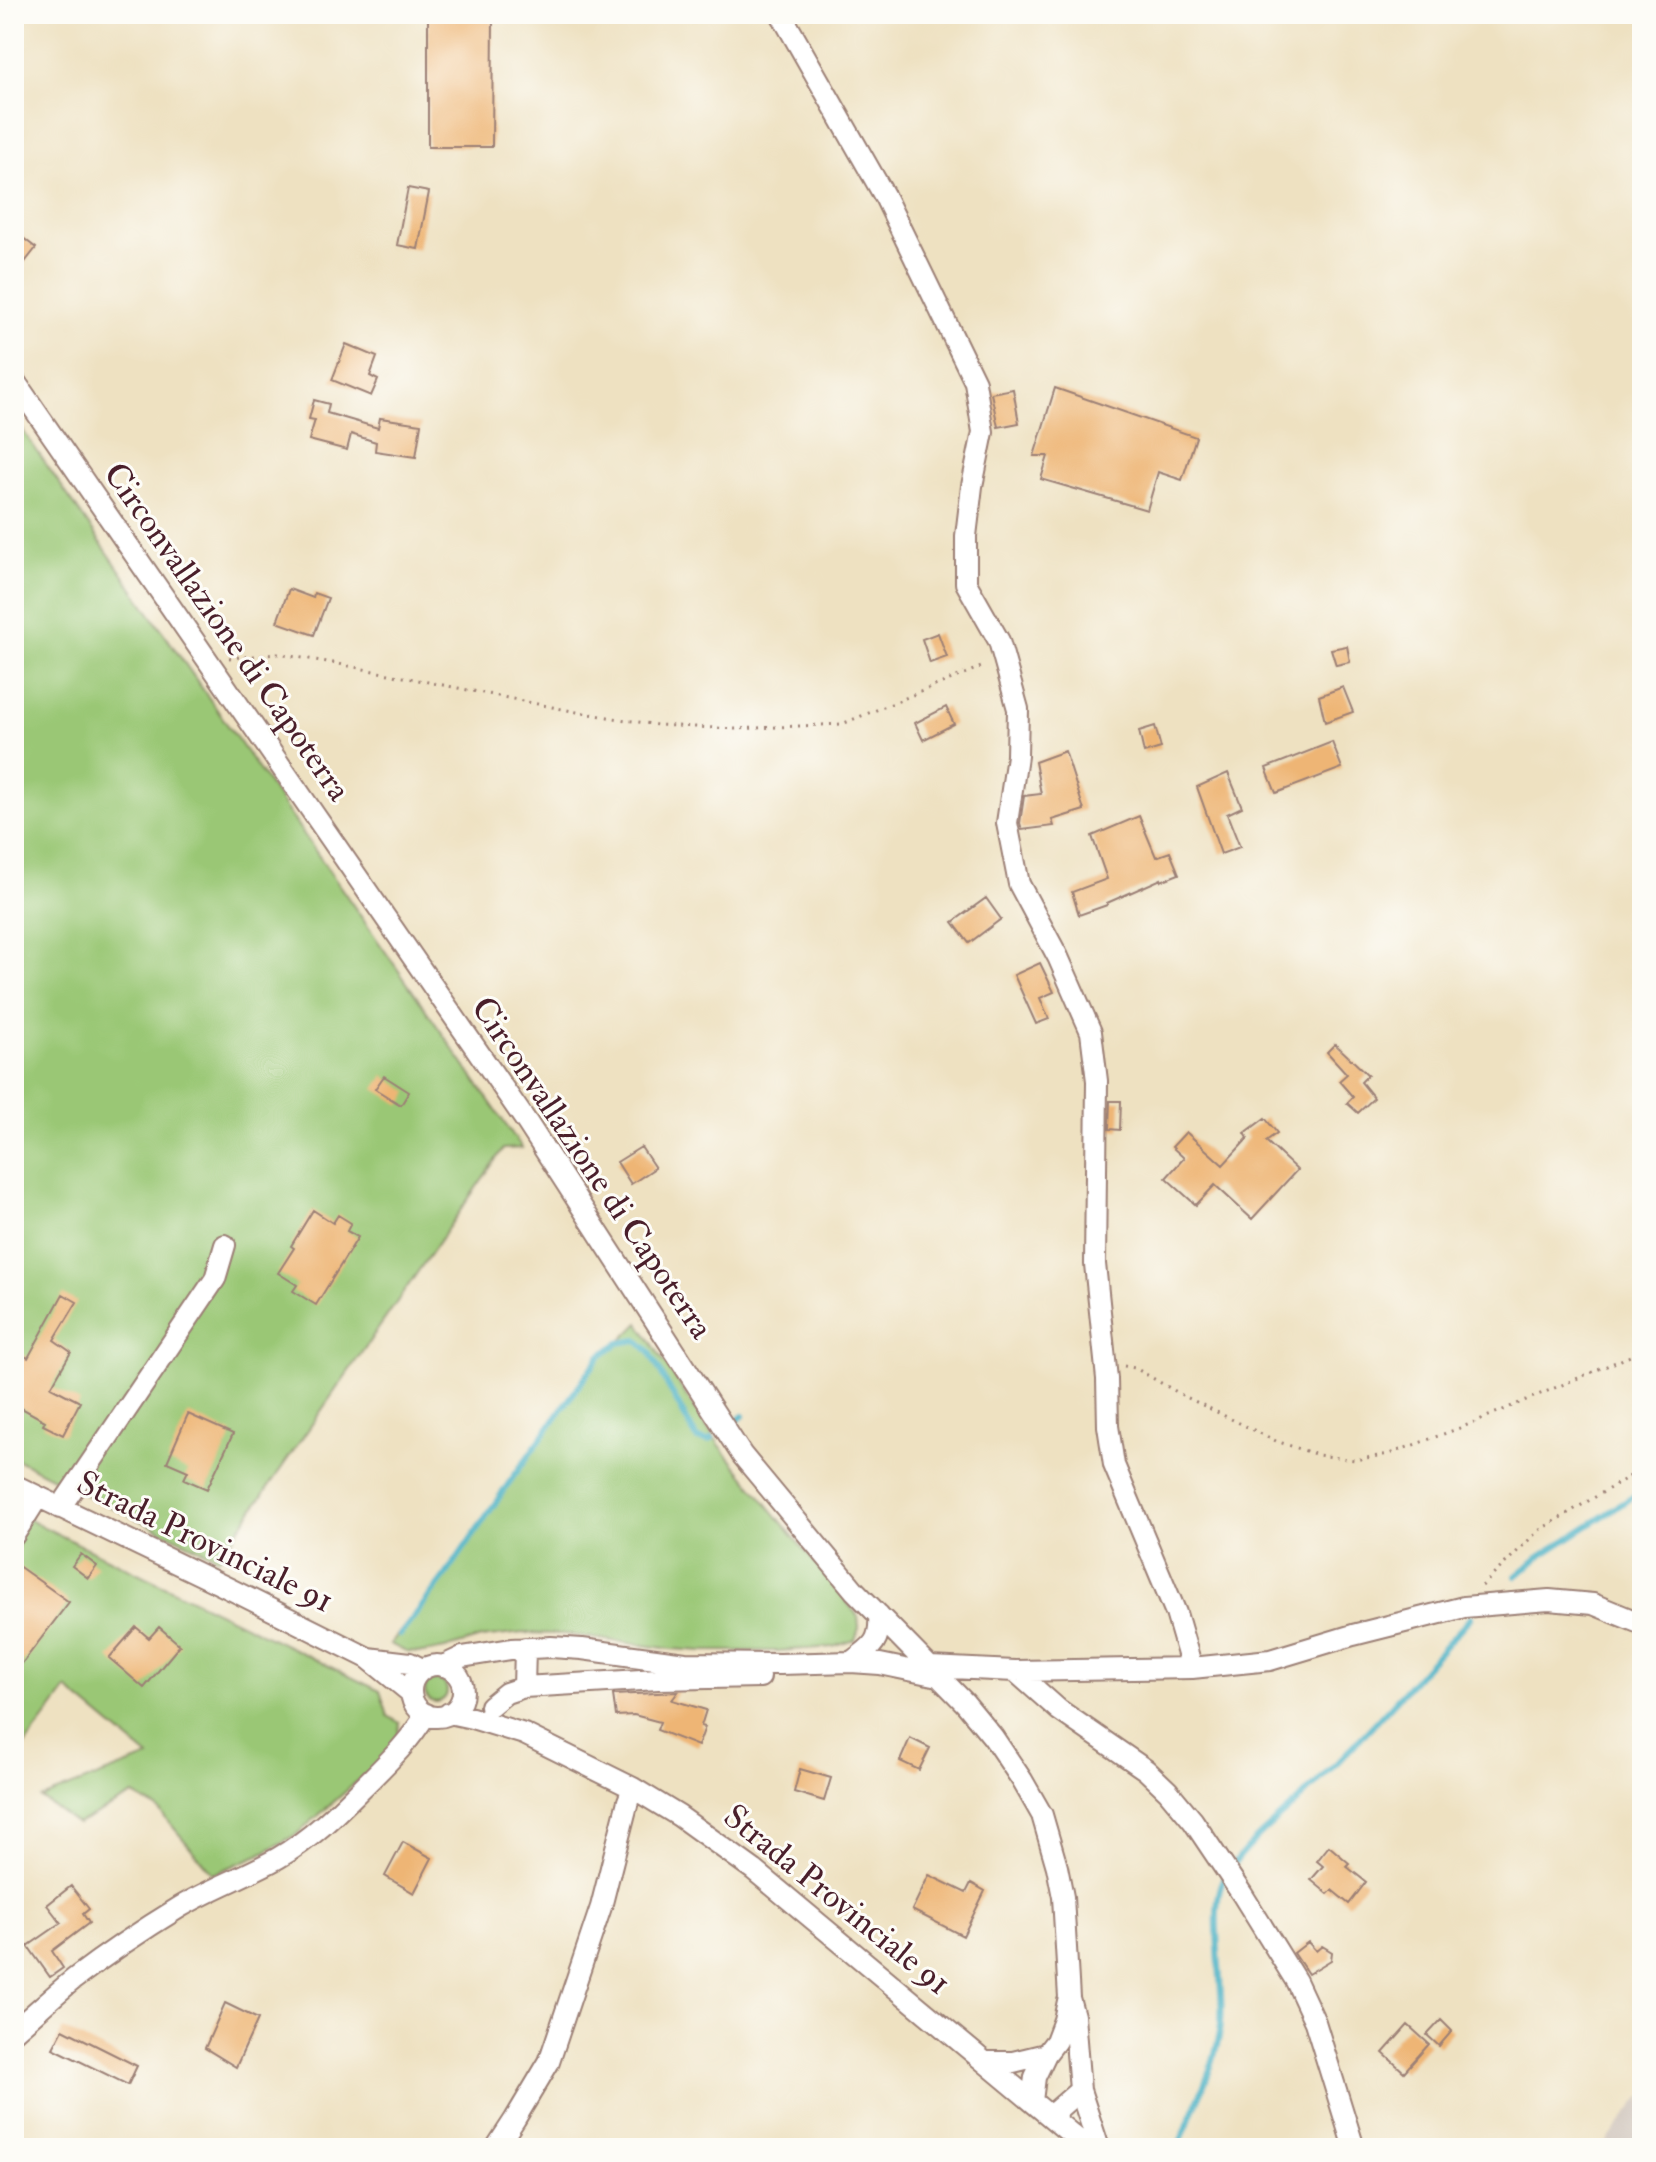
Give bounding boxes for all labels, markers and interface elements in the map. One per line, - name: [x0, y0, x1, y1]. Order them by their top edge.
- street label: Circonvallazione di Capoterra: [94, 454, 361, 810]
- street label: Circonvallazione di Capoterra: [461, 989, 723, 1348]
- street label: Strada Provinciale 91: [70, 1461, 340, 1623]
- street label: Strada Provinciale 91: [715, 1795, 959, 2005]

